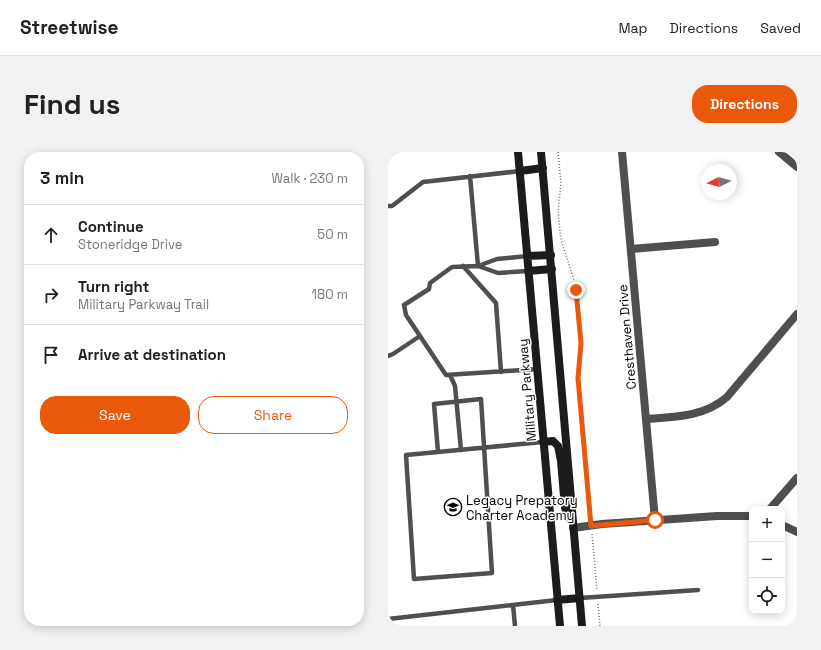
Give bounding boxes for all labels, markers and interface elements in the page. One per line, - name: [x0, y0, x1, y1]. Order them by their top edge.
- text: Streetwise: [20, 15, 119, 40]
- text: Map: [618, 19, 648, 37]
- text: Directions: [670, 19, 738, 37]
- text: Saved: [760, 19, 801, 37]
- button: Directions: [692, 85, 797, 123]
- text: Find us: [24, 86, 121, 122]
- north arrow: [701, 164, 737, 200]
- text: 3 min: [40, 167, 84, 189]
- text: Walk · 230 m: [271, 170, 348, 187]
- text: Continue: [78, 217, 144, 236]
- icon: ahead: [40, 224, 62, 246]
- text: 50 m: [317, 226, 348, 243]
- text: Stoneridge Drive: [78, 236, 182, 253]
- text: Turn right: [78, 277, 149, 296]
- route end: [567, 281, 585, 299]
- icon: right: [40, 284, 62, 306]
- street label: Cresthaven Drive: [614, 284, 640, 390]
- text: 180 m: [312, 286, 348, 303]
- text: Military Parkway Trail: [78, 296, 209, 313]
- street label: Military Parkway: [514, 338, 540, 442]
- icon: arrive: [40, 344, 62, 366]
- text: Arrive at destination: [78, 345, 226, 364]
- button: Save: [40, 396, 190, 434]
- button: Share: [198, 396, 348, 434]
- place label: Legacy Prepatory Charter Academy: [466, 492, 578, 524]
- school or university icon: Legacy Prepatory Charter Academy: [443, 497, 463, 517]
- map controls: [749, 506, 785, 614]
- button: +: [749, 506, 785, 542]
- route start: [646, 511, 664, 529]
- button: −: [749, 542, 785, 578]
- button: locate: [749, 578, 785, 614]

